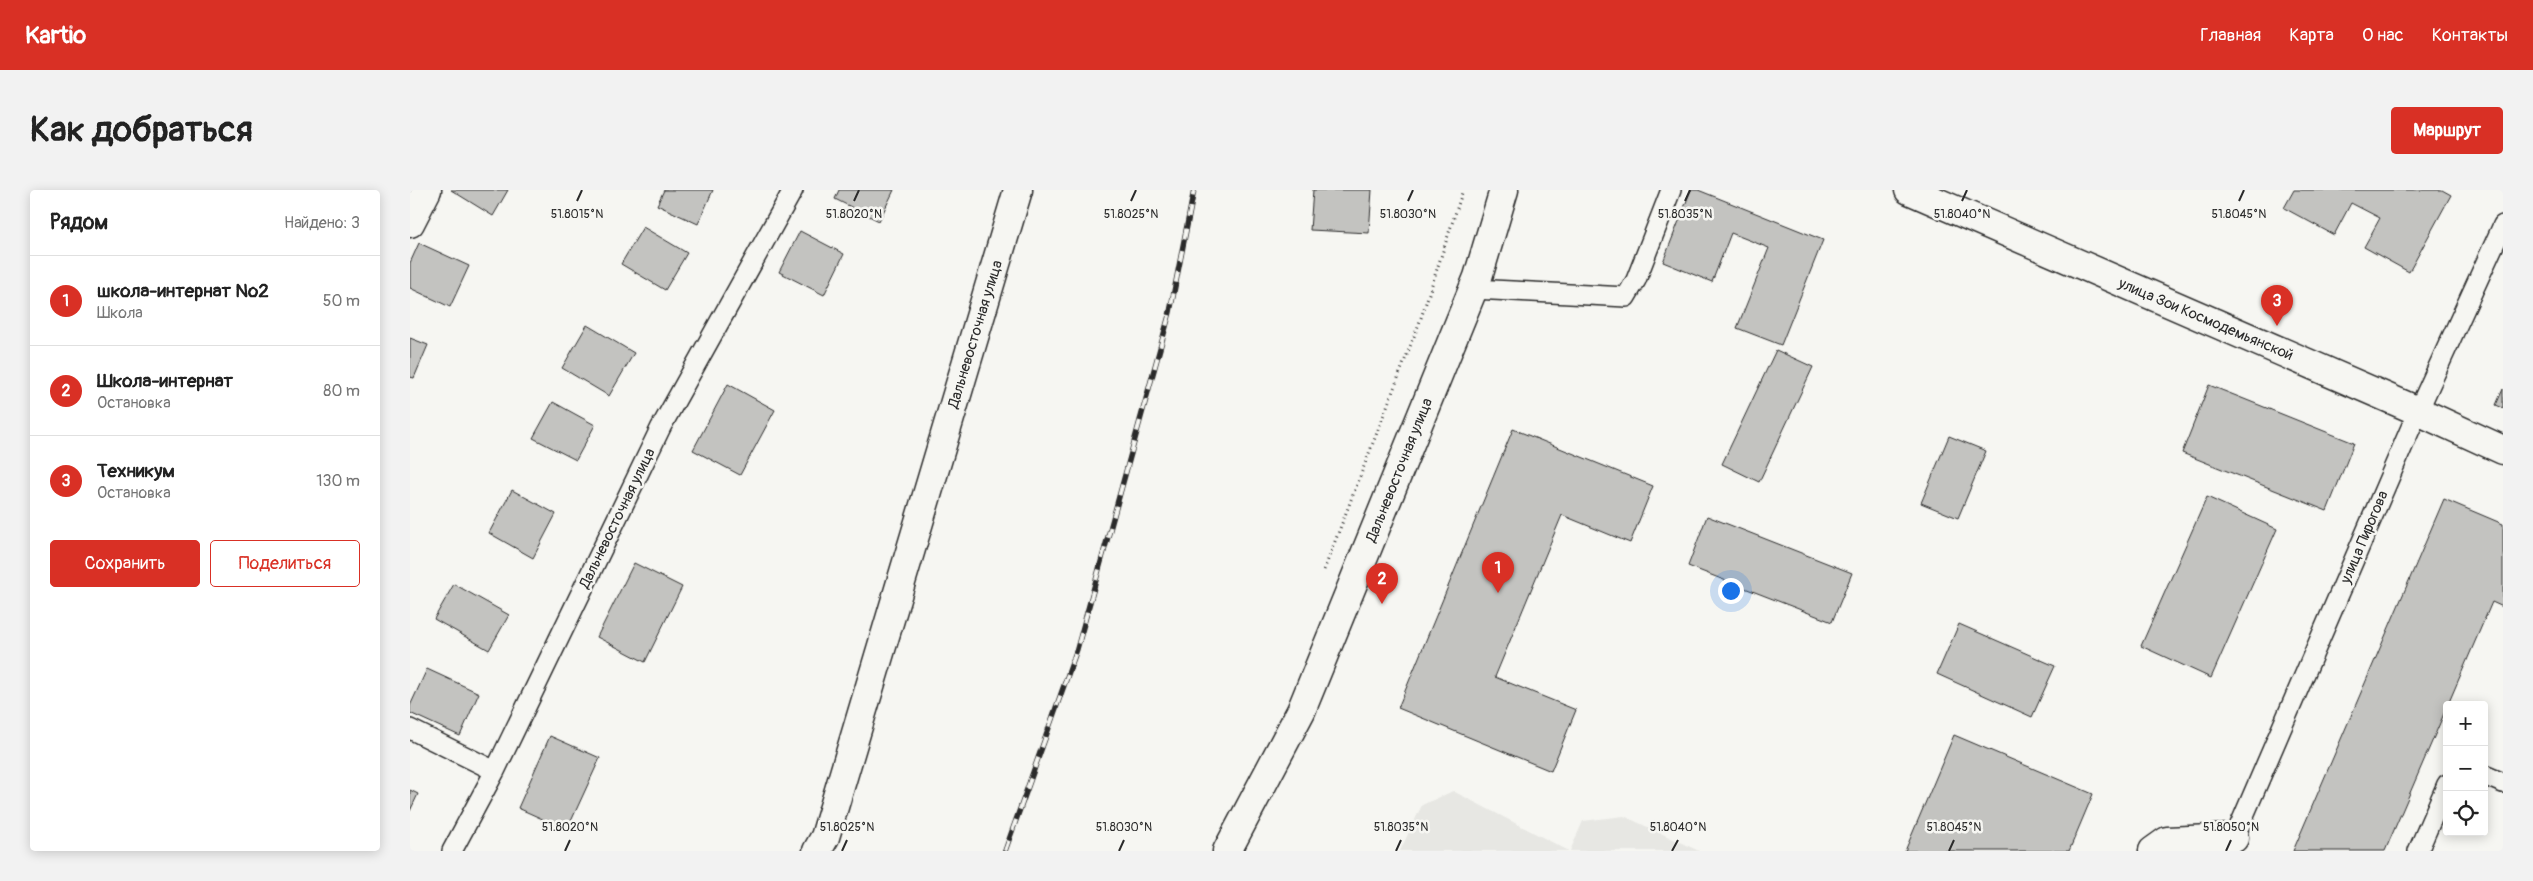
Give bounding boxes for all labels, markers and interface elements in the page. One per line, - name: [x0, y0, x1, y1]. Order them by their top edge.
- text: Kartio: [25, 21, 86, 50]
- text: Главная: [2200, 24, 2261, 47]
- text: Карта: [2289, 24, 2334, 47]
- text: О нас: [2362, 24, 2404, 47]
- text: Контакты: [2432, 24, 2508, 47]
- button: Маршрут: [2391, 107, 2503, 154]
- text: Как добраться: [30, 108, 253, 152]
- text: 51.8015°N: [551, 207, 603, 222]
- text: 51.8020°N: [826, 207, 882, 222]
- text: 51.8025°N: [1104, 207, 1158, 222]
- text: 51.8030°N: [1380, 207, 1436, 222]
- text: 51.8035°N: [1658, 207, 1712, 222]
- text: 51.8040°N: [1934, 207, 1990, 222]
- text: 51.8045°N: [2212, 207, 2266, 222]
- text: Рядом: [50, 209, 108, 236]
- text: Найдено: 3: [284, 213, 360, 233]
- street label: Дальневосточная улица: [944, 258, 1007, 411]
- street label: улица Зои Космодемьянской: [2115, 274, 2296, 365]
- text: школа-интернат №2: [97, 279, 269, 303]
- pin: 3: [2261, 285, 2293, 326]
- text: 1: [63, 291, 69, 311]
- text: 50 m: [323, 291, 360, 311]
- text: Школа: [97, 303, 143, 323]
- text: Школа-интернат: [97, 369, 233, 393]
- text: 2: [62, 381, 70, 401]
- text: 80 m: [323, 381, 360, 401]
- text: Остановка: [97, 393, 171, 413]
- street label: Дальневосточная улица: [1361, 395, 1437, 546]
- street label: Дальневосточная улица: [575, 445, 660, 592]
- text: Техникум: [97, 459, 175, 483]
- text: 3: [62, 471, 70, 491]
- text: 130 m: [316, 471, 360, 491]
- text: Остановка: [97, 483, 171, 503]
- street label: улица Пирогова: [2336, 488, 2393, 587]
- button: Сохранить: [50, 540, 200, 587]
- button: Поделиться: [210, 540, 360, 587]
- pin: 1: [1482, 552, 1514, 593]
- pin: 2: [1366, 563, 1398, 604]
- your location: [1718, 578, 1744, 604]
- map controls: [2443, 701, 2488, 836]
- button: +: [2443, 701, 2488, 746]
- button: −: [2443, 746, 2488, 791]
- button: locate: [2443, 791, 2488, 836]
- text: 51.8020°N: [542, 820, 598, 835]
- text: 51.8025°N: [820, 820, 874, 835]
- text: 51.8030°N: [1096, 820, 1152, 835]
- text: 51.8035°N: [1374, 820, 1428, 835]
- text: 51.8040°N: [1650, 820, 1706, 835]
- text: 51.8045°N: [1927, 820, 1981, 835]
- text: 51.8050°N: [2203, 820, 2259, 835]

